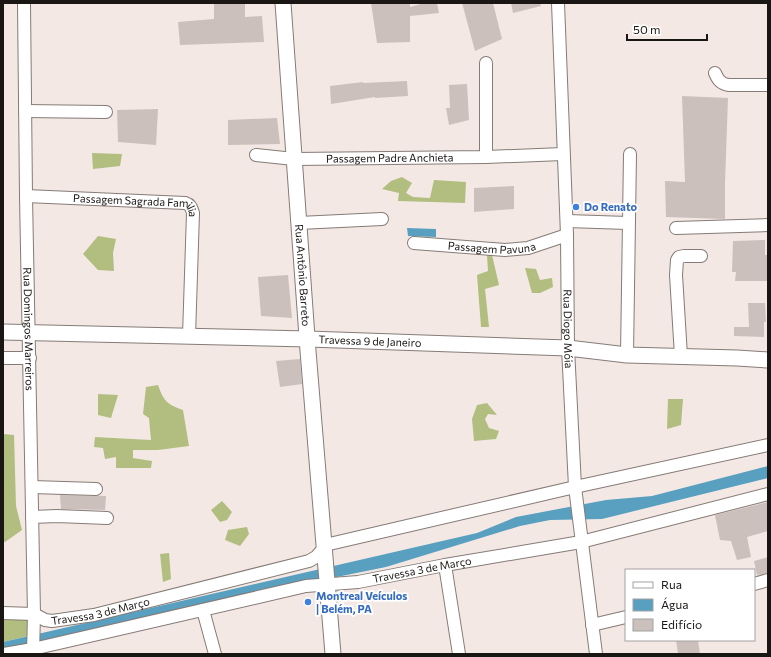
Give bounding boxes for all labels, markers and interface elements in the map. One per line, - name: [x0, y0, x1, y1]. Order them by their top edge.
- scale bar: [627, 16, 707, 42]
- text: 50 m: [633, 22, 661, 36]
- street label: Passagem Padre Anchieta: [326, 150, 454, 165]
- street label: Passagem Sagrada Familia: [73, 191, 200, 217]
- place label: Do Renato: [584, 200, 638, 213]
- marker: Do Renato: [571, 202, 581, 212]
- street label: Rua Antônio Barreto: [293, 224, 313, 327]
- street label: Passagem Pavuna: [447, 239, 537, 256]
- street label: Rua Domingos Marreiros: [21, 267, 37, 391]
- street label: Rua Diogo Móia: [561, 289, 576, 369]
- street label: Travessa 9 de Janeiro: [318, 332, 422, 349]
- street label: Travessa 3 de Março: [371, 554, 473, 585]
- legend: [625, 569, 755, 641]
- text: Rua: [661, 577, 682, 591]
- place label: Montreal Veículos | Belém, PA: [316, 589, 407, 615]
- street label: Travessa 3 de Março: [50, 594, 151, 627]
- marker: Montreal Veículos | Belém, PA: [303, 597, 313, 607]
- text: Água: [661, 597, 689, 611]
- text: Edifício: [661, 617, 702, 631]

